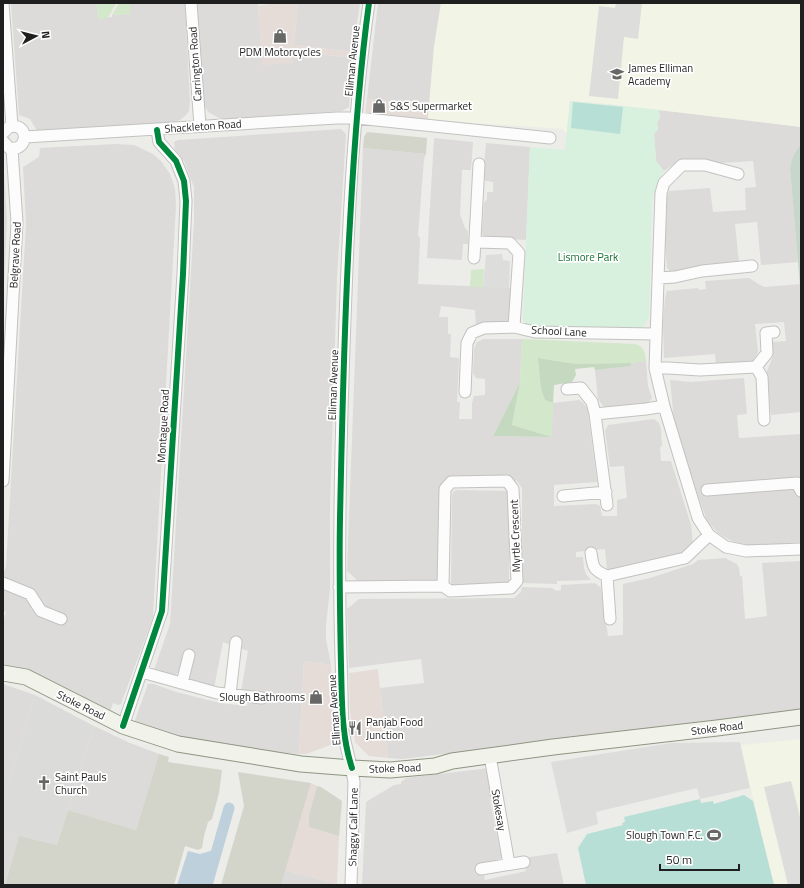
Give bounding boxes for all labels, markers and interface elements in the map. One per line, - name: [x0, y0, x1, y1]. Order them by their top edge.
- north arrow: [16, 16, 56, 56]
- street label: Elliman Avenue: [340, 24, 364, 97]
- street label: Carrington Road: [184, 26, 206, 102]
- shop icon: PDM Motorcycles: [272, 28, 288, 44]
- text: N: [38, 30, 54, 40]
- place label: PDM Motorcycles: [239, 44, 321, 60]
- place label: James Elliman Academy: [628, 60, 693, 89]
- school or university icon: James Elliman Academy: [609, 66, 625, 82]
- shop icon: S&S Supermarket: [371, 98, 387, 114]
- place label: S&S Supermarket: [390, 98, 472, 114]
- street label: Shackleton Road: [164, 115, 242, 137]
- street label: Belgrave Road: [5, 221, 25, 289]
- park label: Lismore Park: [558, 249, 619, 265]
- street label: School Lane: [531, 322, 588, 340]
- street label: Elliman Avenue: [324, 349, 342, 421]
- street label: Montague Road: [153, 389, 173, 463]
- street label: Myrtle Crescent: [506, 499, 524, 573]
- street label: Elliman Avenue: [324, 674, 344, 746]
- street label: Stoke Road: [54, 686, 108, 724]
- place label: Slough Bathrooms: [219, 689, 305, 705]
- shop icon: Slough Bathrooms: [308, 689, 324, 705]
- place label: Panjab Food Junction: [366, 714, 423, 743]
- street label: Stoke Road: [690, 717, 744, 739]
- restaurant icon: Panjab Food Junction: [347, 720, 363, 736]
- street label: Stoke Road: [369, 759, 422, 777]
- place label: Saint Pauls Church: [55, 769, 107, 798]
- church icon: Saint Pauls Church: [36, 775, 52, 791]
- street label: Shaggy Calf Lane: [344, 787, 362, 867]
- street label: Stokesay: [487, 788, 511, 833]
- place label: Slough Town F.C.: [626, 827, 703, 843]
- sports icon: Slough Town F.C.: [706, 827, 722, 843]
- scale bar: [660, 846, 739, 872]
- text: 50 m: [666, 850, 692, 869]

